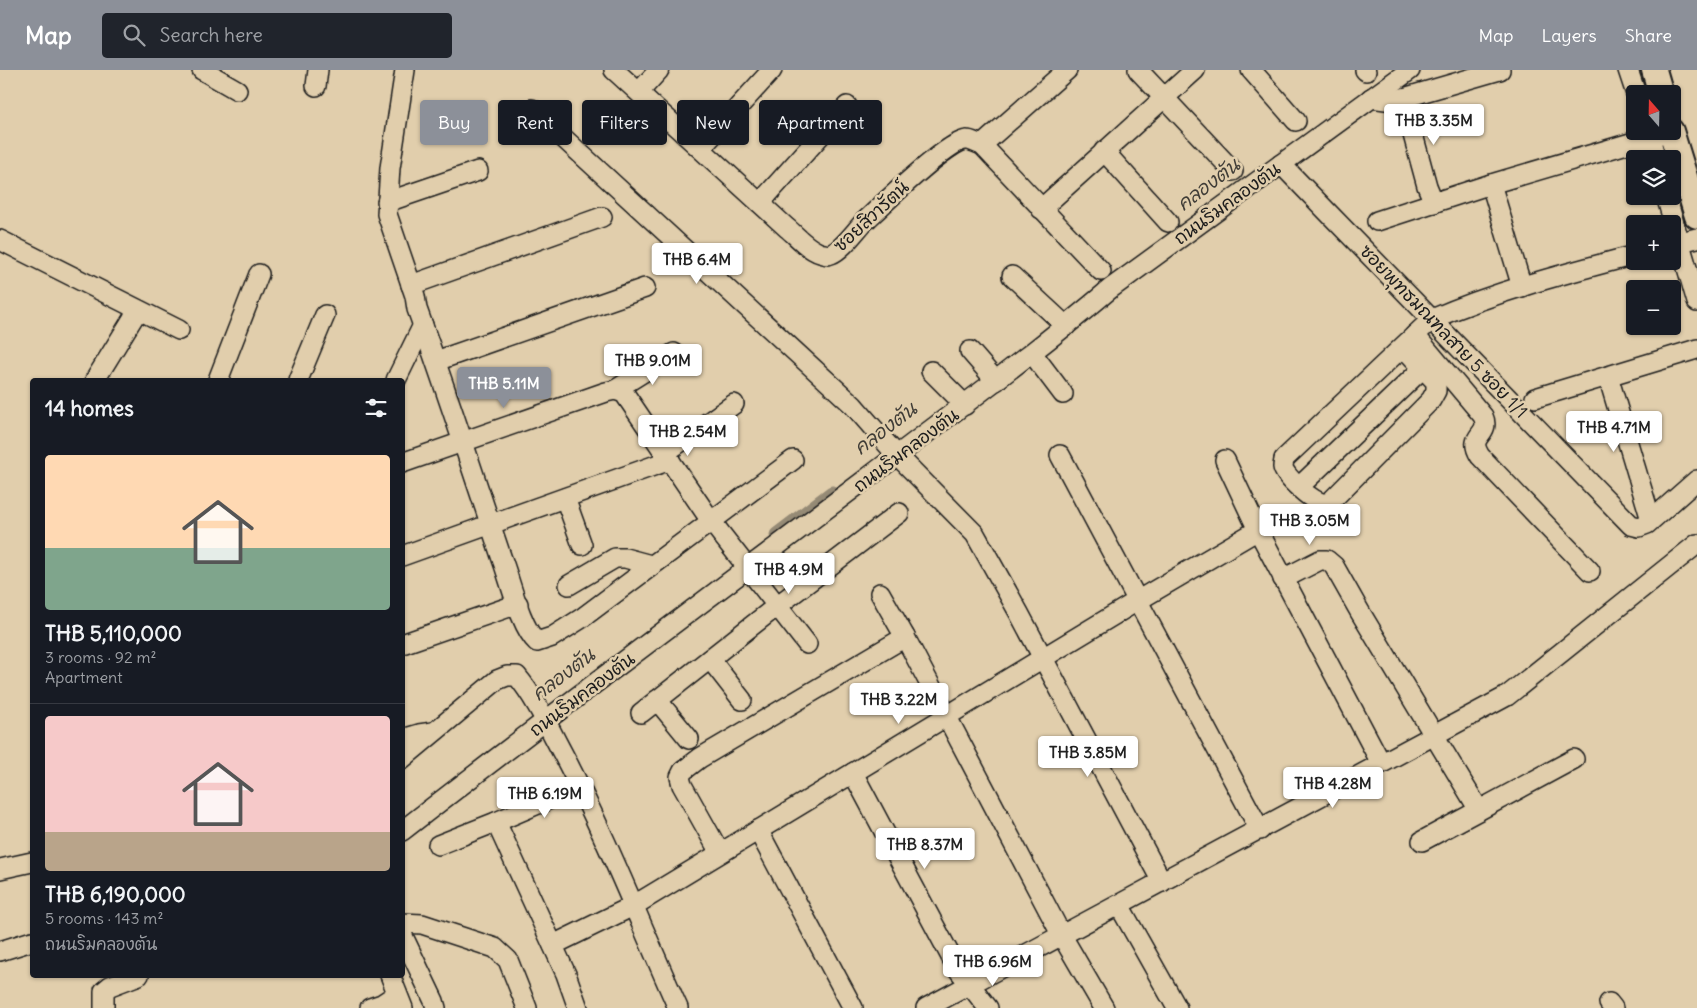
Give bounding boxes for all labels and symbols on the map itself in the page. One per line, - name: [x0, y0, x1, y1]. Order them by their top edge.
- north arrow: [1626, 85, 1681, 140]
- pin: THB 3.35M: [1377, 104, 1491, 146]
- water label: คลองตัน: [1172, 152, 1245, 215]
- street label: ถนนริมคลองตัน: [1169, 156, 1285, 249]
- street label: ซอยสิวารัตน์: [828, 175, 913, 257]
- street label: ซอยพุทธมณฑลสาย 5 ซอย 1/1: [1353, 239, 1533, 425]
- pin: THB 6.4M: [645, 242, 749, 285]
- pin: THB 9.01M: [596, 344, 710, 386]
- pin: THB 5.11M: [447, 366, 561, 409]
- water label: คลองตัน: [849, 396, 922, 459]
- street label: ถนนริมคลองตัน: [849, 403, 964, 497]
- pin: THB 4.71M: [1557, 410, 1671, 453]
- pin: THB 2.54M: [631, 414, 745, 457]
- pin: THB 3.05M: [1253, 504, 1367, 546]
- pin: THB 4.9M: [737, 552, 841, 595]
- water label: คลองตัน: [527, 642, 600, 705]
- street label: ถนนริมคลองตัน: [525, 647, 640, 741]
- pin: THB 3.22M: [842, 682, 956, 725]
- pin: THB 3.85M: [1031, 736, 1145, 778]
- pin: THB 4.28M: [1276, 766, 1390, 809]
- pin: THB 6.19M: [488, 776, 602, 819]
- pin: THB 8.37M: [868, 828, 982, 870]
- pin: THB 6.96M: [936, 944, 1050, 987]

